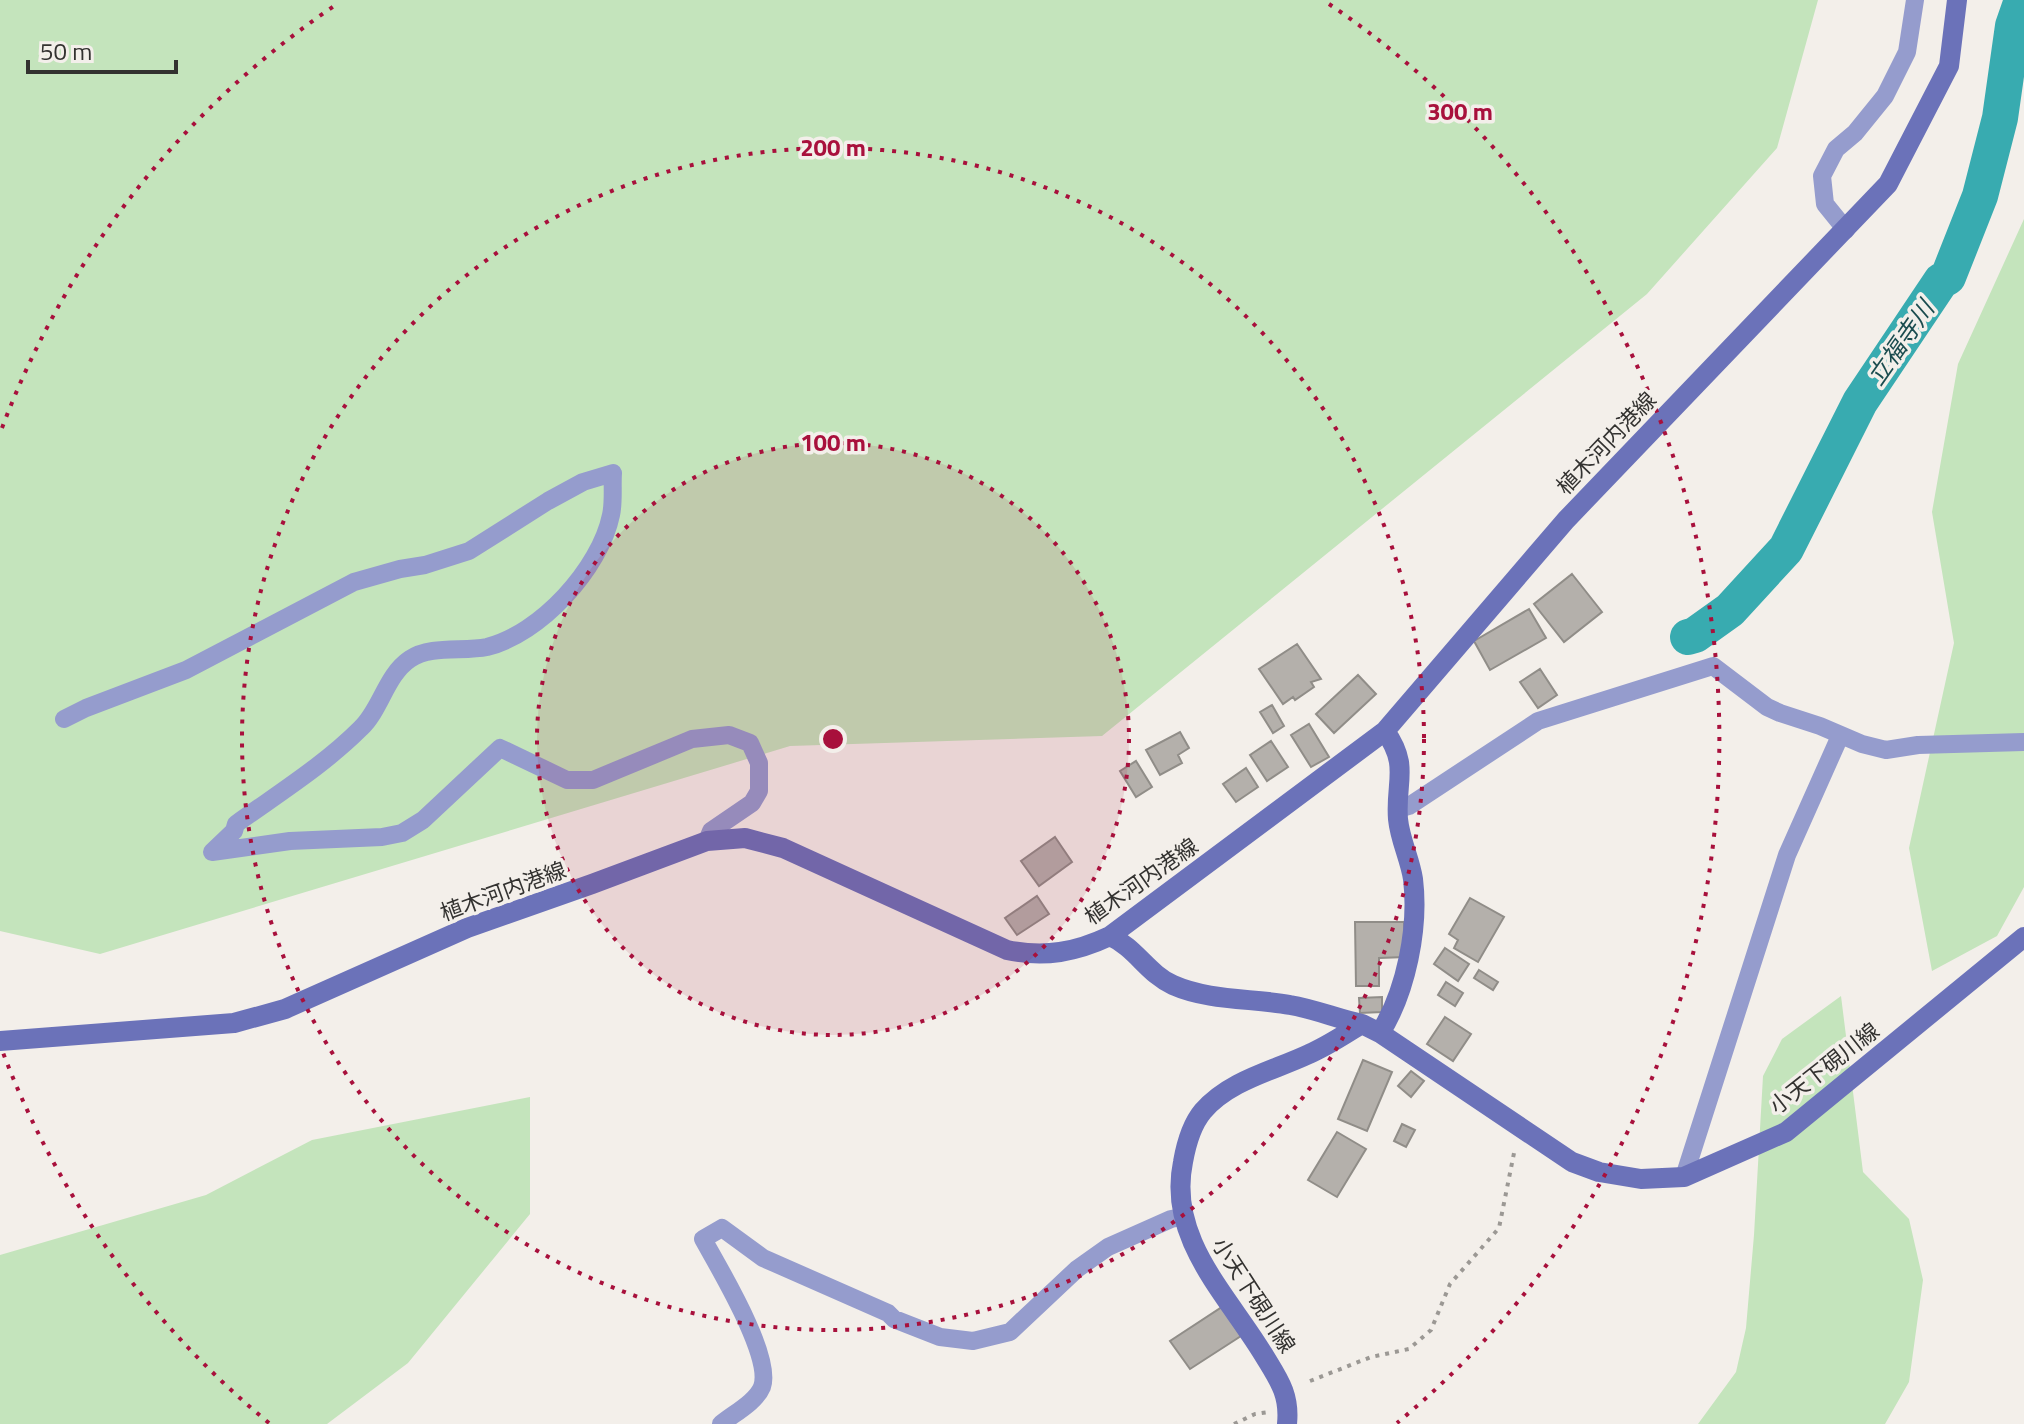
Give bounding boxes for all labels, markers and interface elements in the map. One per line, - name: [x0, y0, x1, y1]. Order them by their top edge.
- scale bar: [28, 24, 176, 74]
- text: 50 m: [40, 33, 92, 69]
- text: 300 m: [1427, 93, 1493, 129]
- text: 200 m: [800, 129, 866, 165]
- water label: 立福寺川: [1858, 290, 1944, 392]
- street label: 植木河内港線: [1548, 384, 1664, 502]
- text: 100 m: [800, 424, 866, 460]
- centre of rings: [819, 725, 847, 753]
- street label: 植木河内港線: [1077, 829, 1205, 933]
- street label: 植木河内港線: [435, 852, 571, 930]
- street label: 小天下硯川線: [1762, 1014, 1886, 1122]
- street label: 小天下硯川線: [1204, 1230, 1304, 1360]

